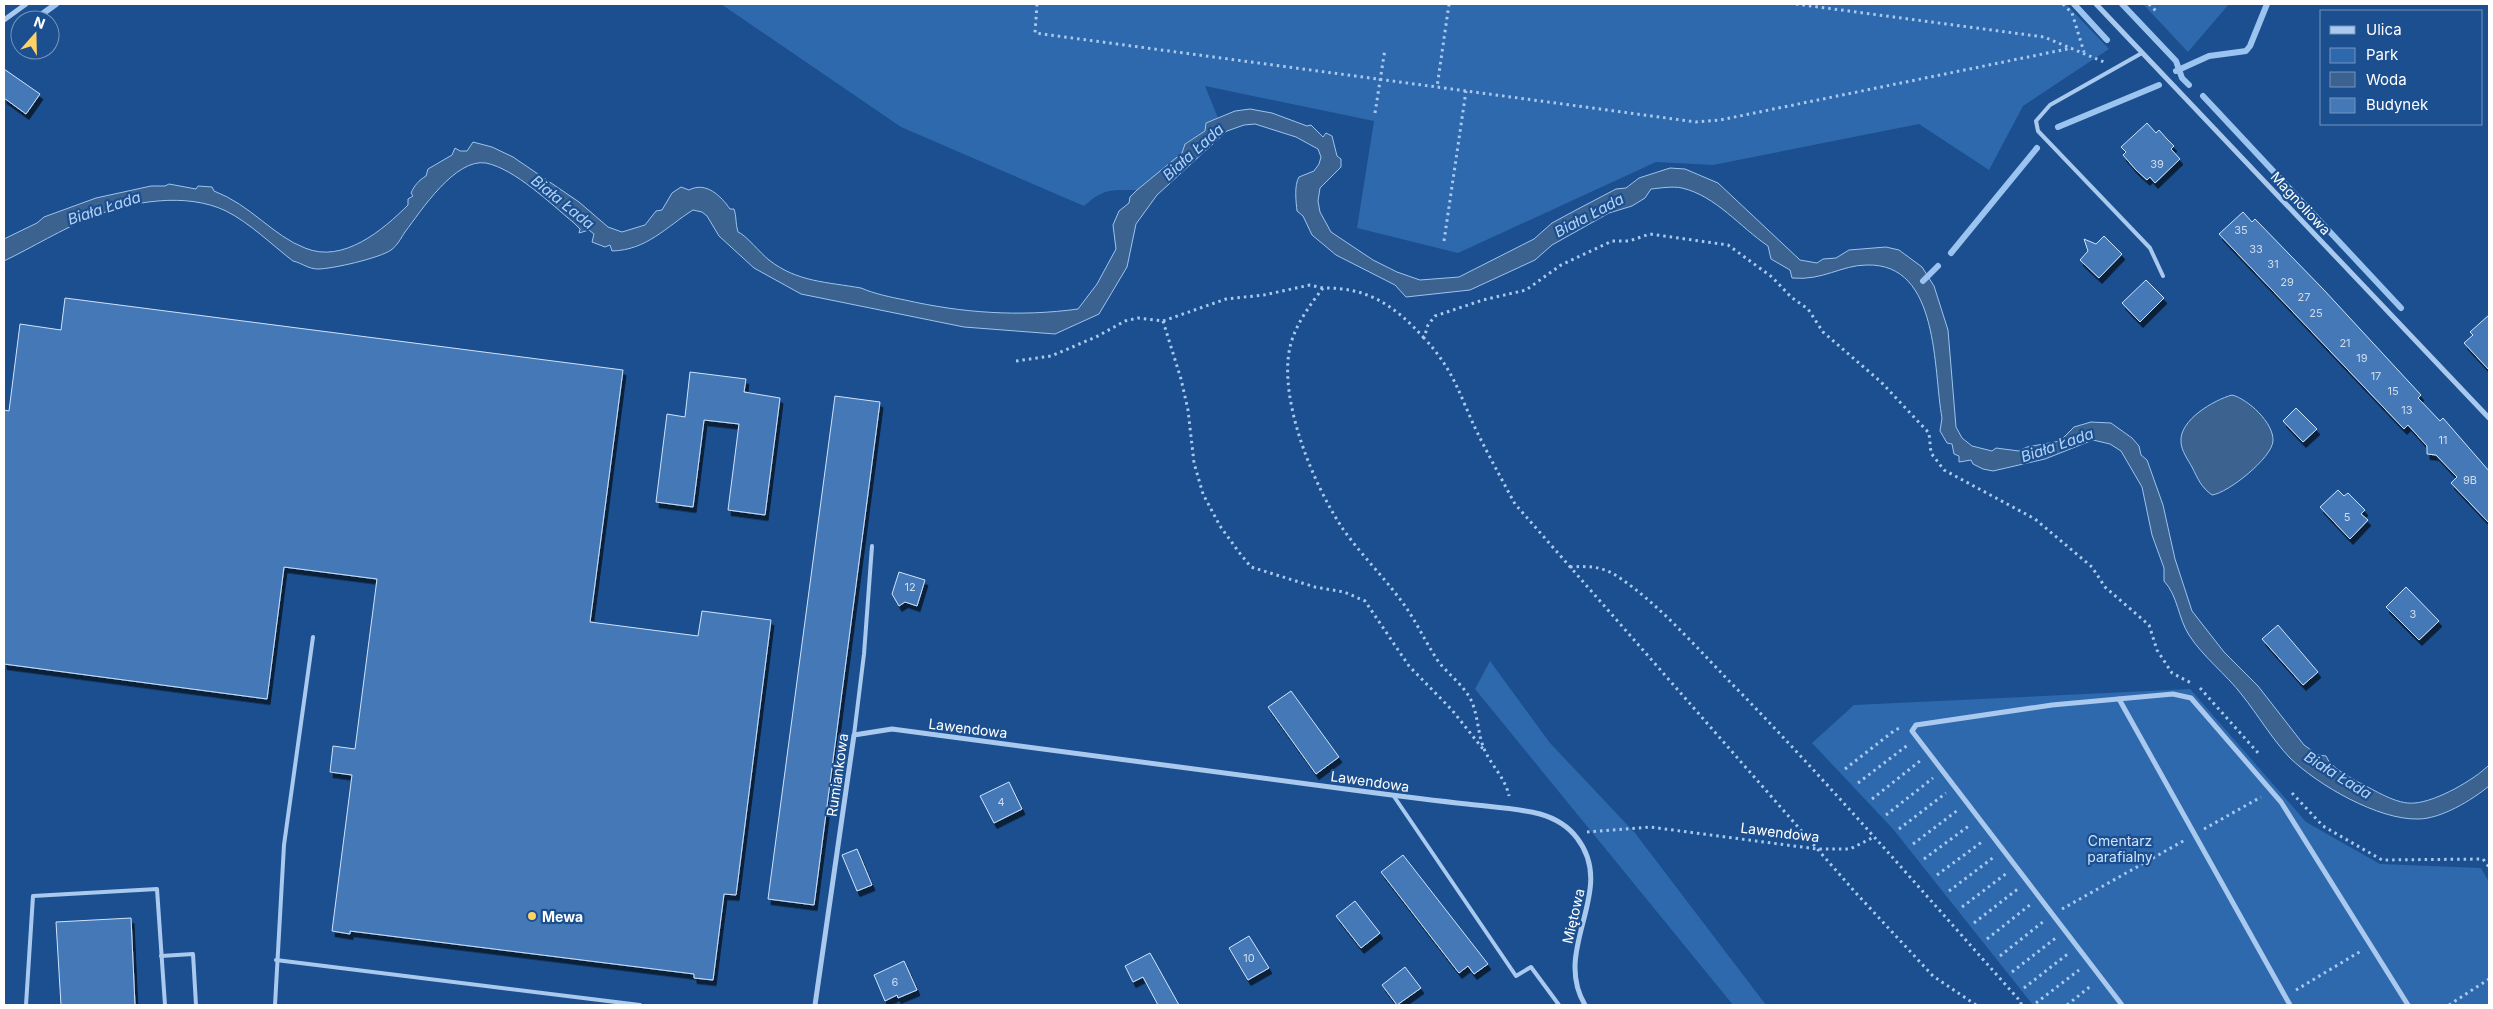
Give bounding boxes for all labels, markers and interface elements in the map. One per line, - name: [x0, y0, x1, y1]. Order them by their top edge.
- north arrow: [10, 10, 60, 60]
- legend: [2320, 10, 2483, 125]
- text: N: [32, 13, 48, 32]
- text: Ulica: [2366, 20, 2402, 39]
- text: Park: [2366, 45, 2399, 64]
- text: Woda: [2366, 70, 2407, 89]
- text: Budynek: [2366, 95, 2429, 114]
- water label: Biała Łada: [1158, 120, 1228, 184]
- house number: 39: [2150, 157, 2164, 171]
- street label: Magnoliowa: [2267, 168, 2335, 238]
- water label: Biała Łada: [528, 171, 598, 233]
- water label: Biała Łada: [65, 187, 143, 229]
- water label: Biała Łada: [1551, 189, 1627, 241]
- house number: 35: [2234, 223, 2248, 237]
- house number: 33: [2249, 242, 2263, 256]
- house number: 31: [2267, 257, 2279, 271]
- house number: 29: [2280, 275, 2294, 289]
- house number: 27: [2298, 290, 2310, 304]
- house number: 25: [2309, 306, 2323, 320]
- house number: 21: [2339, 336, 2351, 350]
- house number: 19: [2356, 351, 2368, 365]
- house number: 17: [2371, 369, 2381, 383]
- house number: 15: [2387, 384, 2399, 398]
- house number: 13: [2401, 403, 2413, 417]
- water label: Biała Łada: [2018, 424, 2096, 466]
- house number: 11: [2439, 433, 2447, 447]
- house number: 9B: [2463, 473, 2477, 487]
- house number: 5: [2344, 510, 2351, 524]
- house number: 12: [904, 580, 916, 594]
- house number: 3: [2410, 607, 2417, 621]
- street label: Lawendowa: [928, 715, 1008, 741]
- street label: Rumiankowa: [823, 732, 851, 818]
- water label: Biała Łada: [2301, 747, 2375, 803]
- street label: Lawendowa: [1329, 767, 1411, 795]
- house number: 4: [997, 795, 1005, 809]
- street label: Lawendowa: [1740, 819, 1820, 845]
- park label: Cmentarz parafialny: [2087, 832, 2153, 865]
- street label: Miętowa: [1558, 887, 1588, 945]
- place label: Mewa: [542, 908, 583, 925]
- marker: Mewa: [526, 910, 538, 922]
- house number: 10: [1243, 951, 1255, 965]
- house number: 6: [892, 975, 899, 989]

